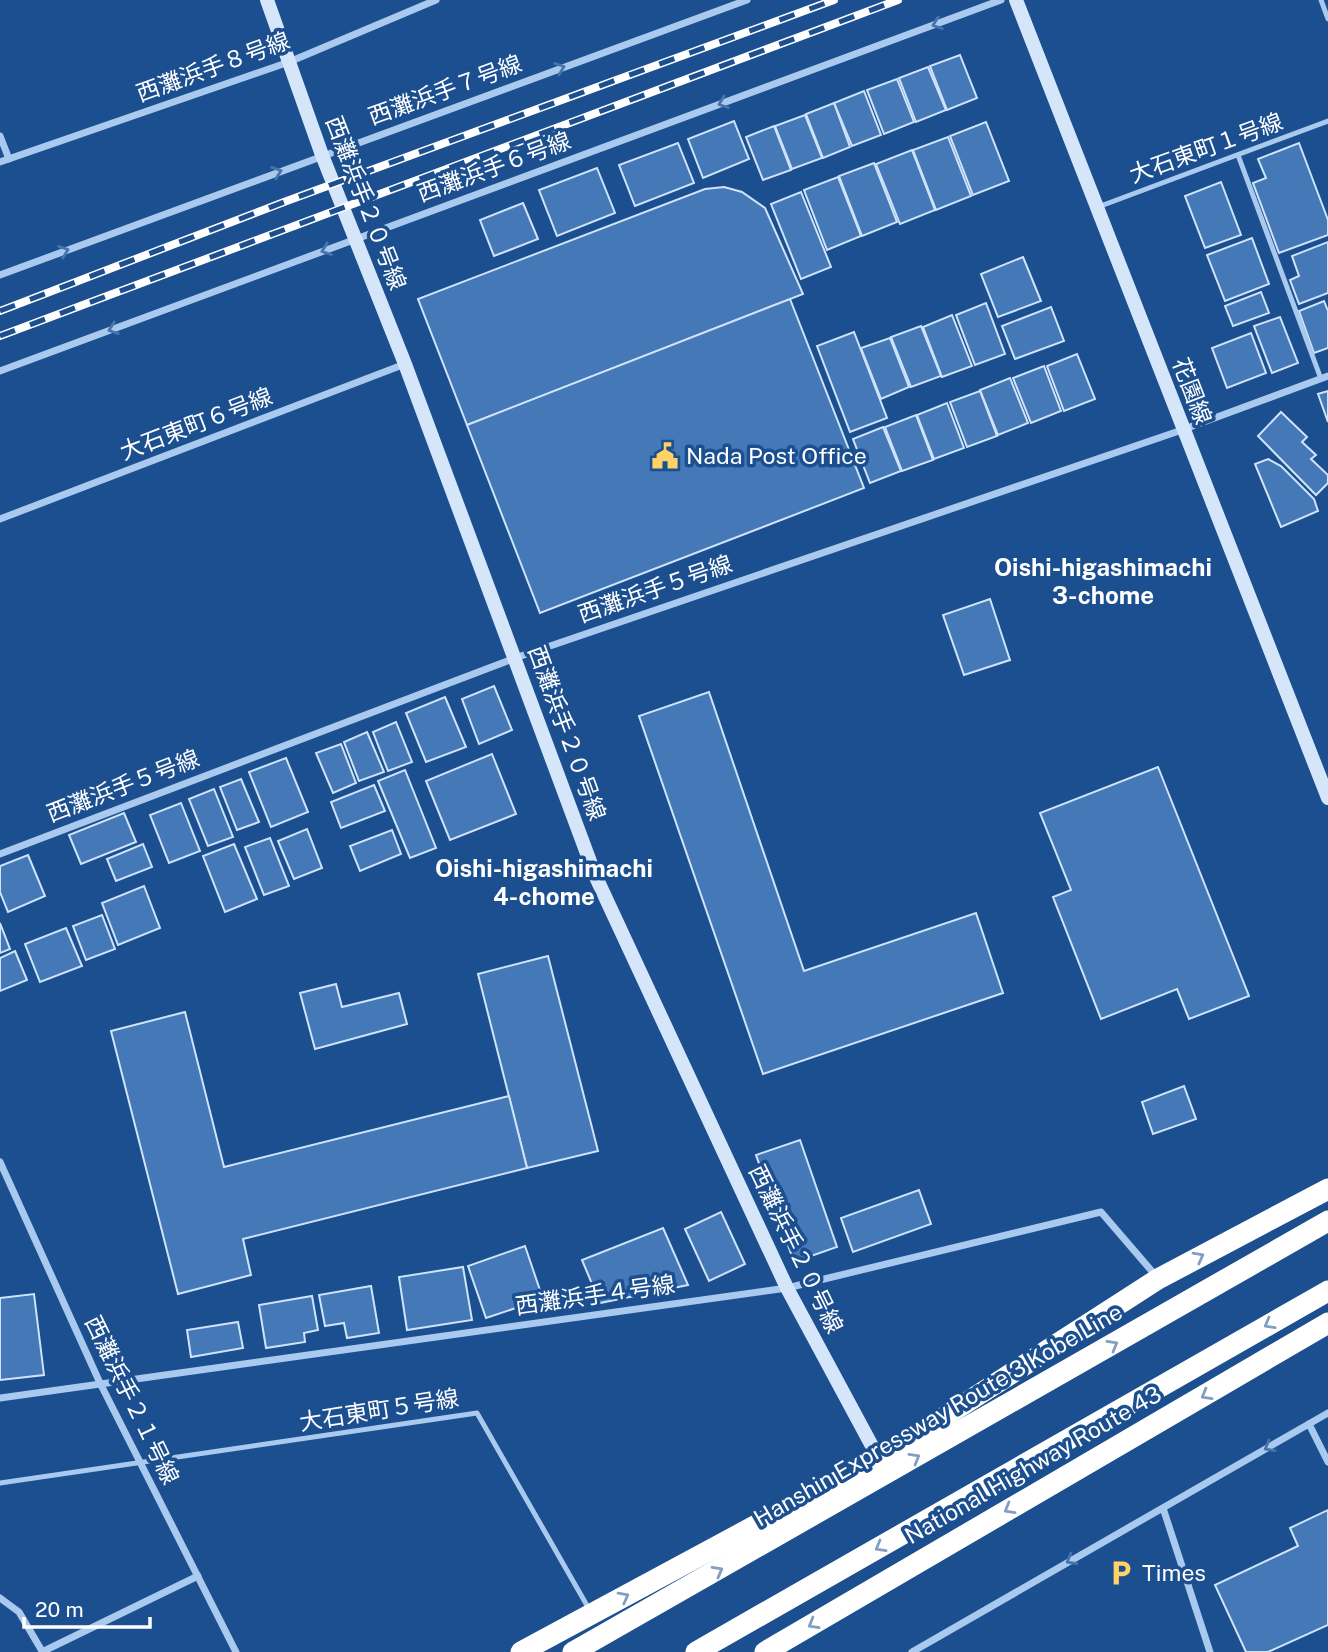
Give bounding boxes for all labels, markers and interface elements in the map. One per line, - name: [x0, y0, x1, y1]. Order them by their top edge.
- one-way arrow: [931, 15, 943, 29]
- street label: 西灘浜手８号線: [133, 26, 293, 107]
- street label: 西灘浜手７号線: [365, 49, 525, 130]
- one-way arrow: [553, 63, 565, 77]
- one-way arrow: [718, 94, 730, 108]
- street label: 大石東町１号線: [1126, 107, 1286, 188]
- street label: 西灘浜手２０号線: [321, 112, 412, 294]
- street label: 西灘浜手６号線: [414, 126, 574, 207]
- one-way arrow: [271, 166, 283, 180]
- one-way arrow: [321, 242, 333, 256]
- one-way arrow: [57, 246, 69, 260]
- one-way arrow: [108, 321, 120, 335]
- street label: 花園線: [1167, 354, 1217, 428]
- street label: 大石東町６号線: [116, 382, 276, 465]
- public building icon: Nada Post Office: [650, 441, 680, 471]
- place label: Nada Post Office: [686, 442, 867, 469]
- street label: 西灘浜手５号線: [574, 550, 735, 627]
- district label: Oishi-higashimachi 3-chome: [994, 553, 1212, 609]
- street label: 西灘浜手２０号線: [523, 642, 612, 824]
- street label: 西灘浜手５号線: [43, 744, 203, 827]
- district label: Oishi-higashimachi 4-chome: [435, 854, 653, 910]
- street label: 西灘浜手２０号線: [744, 1160, 849, 1337]
- one-way arrow: [1192, 1252, 1205, 1265]
- street label: 西灘浜手４号線: [513, 1270, 677, 1319]
- street label: Hanshin Expressway Route 3 Kobe Line: [749, 1298, 1127, 1531]
- street label: 西灘浜手２１号線: [80, 1311, 185, 1488]
- one-way arrow: [1263, 1316, 1276, 1329]
- one-way arrow: [1105, 1340, 1118, 1353]
- street label: National Highway Route 43: [900, 1380, 1166, 1549]
- street label: 大石東町５号線: [297, 1384, 461, 1435]
- one-way arrow: [1200, 1387, 1213, 1400]
- one-way arrow: [1263, 1439, 1276, 1452]
- one-way arrow: [908, 1453, 921, 1466]
- one-way arrow: [1004, 1501, 1017, 1514]
- one-way arrow: [875, 1539, 887, 1552]
- one-way arrow: [1066, 1552, 1079, 1565]
- parking icon: Times: [1106, 1558, 1136, 1588]
- place label: Times: [1142, 1559, 1206, 1586]
- one-way arrow: [710, 1566, 723, 1579]
- scale bar: [24, 1586, 150, 1630]
- one-way arrow: [617, 1591, 629, 1605]
- text: 20 m: [35, 1597, 84, 1622]
- one-way arrow: [807, 1616, 820, 1629]

